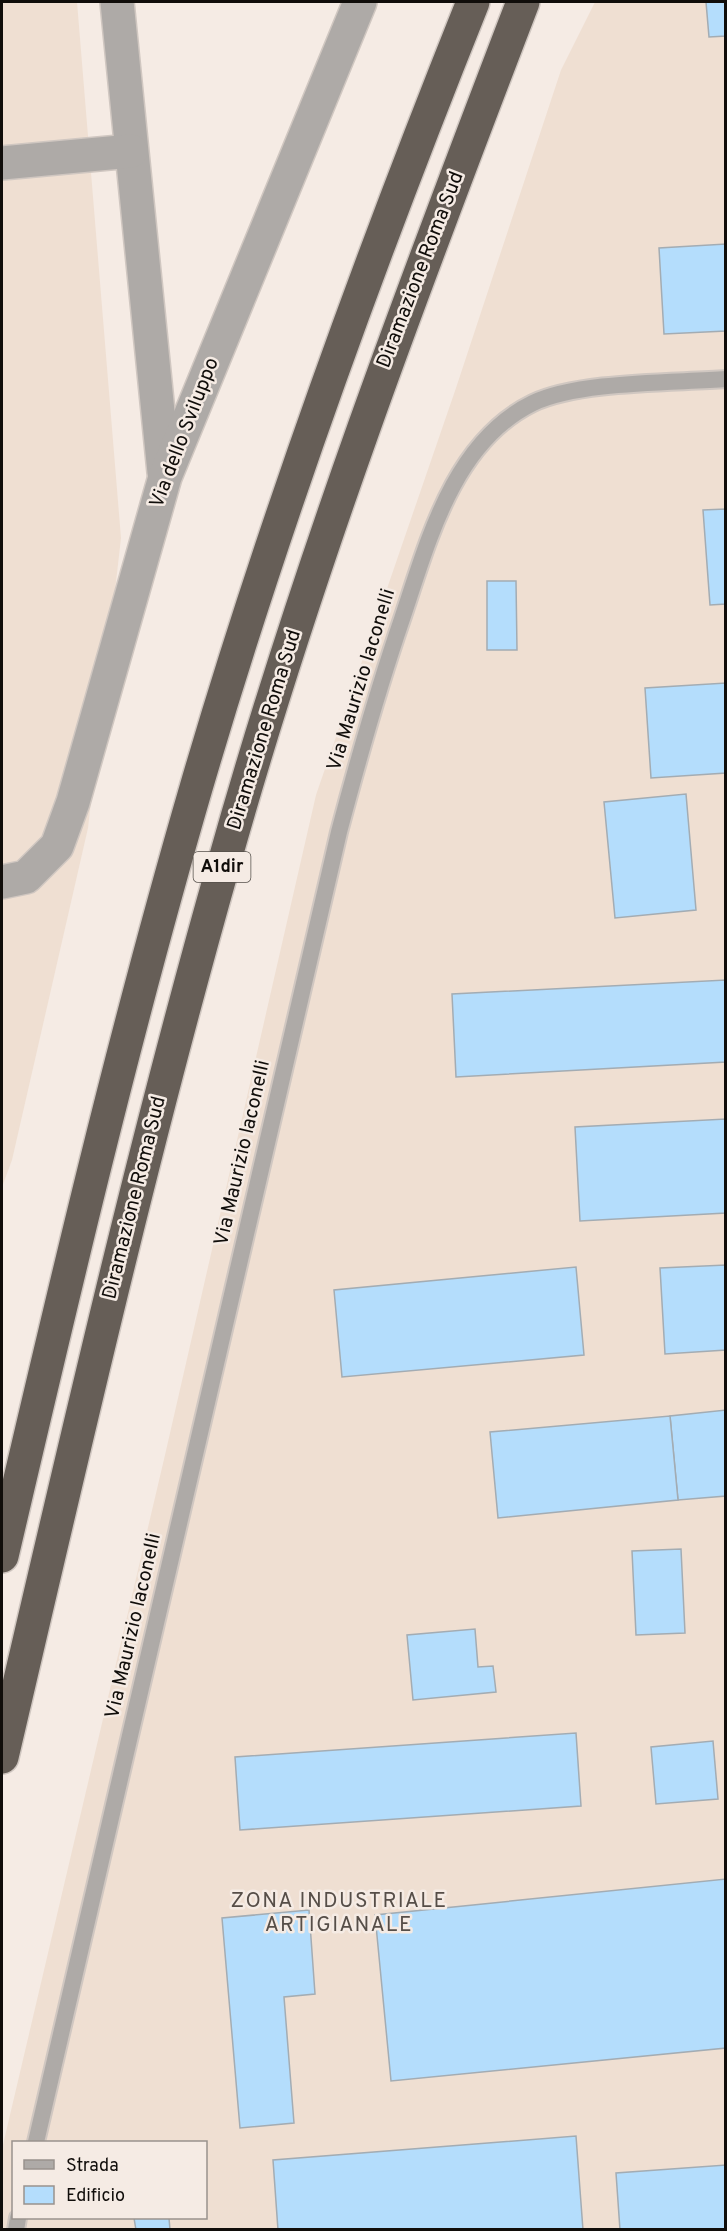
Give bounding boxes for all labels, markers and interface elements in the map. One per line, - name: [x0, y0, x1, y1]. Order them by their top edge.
- street label: Diramazione Roma Sud: [372, 168, 470, 372]
- street label: Via dello Sviluppo: [144, 354, 226, 512]
- street label: Via Maurizio Iaconelli: [322, 586, 402, 774]
- street label: Diramazione Roma Sud: [222, 627, 308, 833]
- road number: A1dir: [194, 852, 250, 882]
- street label: Via Maurizio Iaconelli: [209, 1058, 277, 1248]
- street label: Diramazione Roma Sud: [97, 1094, 173, 1302]
- street label: Via Maurizio Iaconelli: [100, 1531, 168, 1721]
- district label: ZONA INDUSTRIALE ARTIGIANALE: [230, 1888, 448, 1939]
- legend: [12, 2141, 207, 2219]
- text: Strada: [66, 2155, 119, 2178]
- text: Edificio: [66, 2185, 125, 2208]

